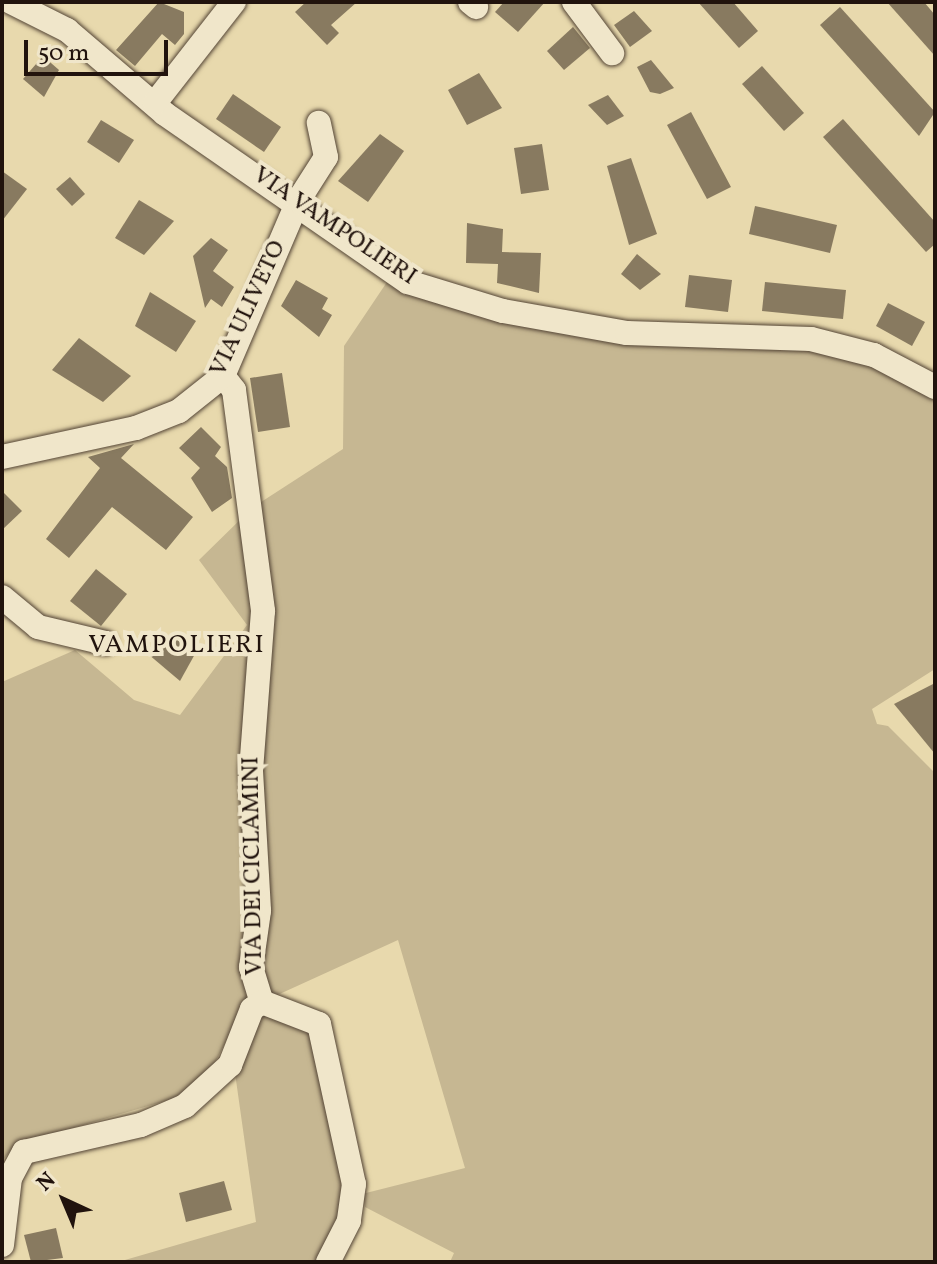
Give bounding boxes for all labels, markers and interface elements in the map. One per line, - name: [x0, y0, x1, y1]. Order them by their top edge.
- scale bar: [28, 24, 172, 74]
- text: 50 m: [38, 37, 90, 71]
- street label: VIA VAMPOLIERI: [246, 161, 422, 293]
- street label: VIA ULIVETO: [205, 236, 293, 382]
- district label: VAMPOLIERI: [88, 630, 266, 662]
- street label: VIA DEI CICLAMINI: [238, 756, 270, 976]
- north arrow: [24, 1160, 104, 1240]
- text: N: [30, 1166, 63, 1199]

